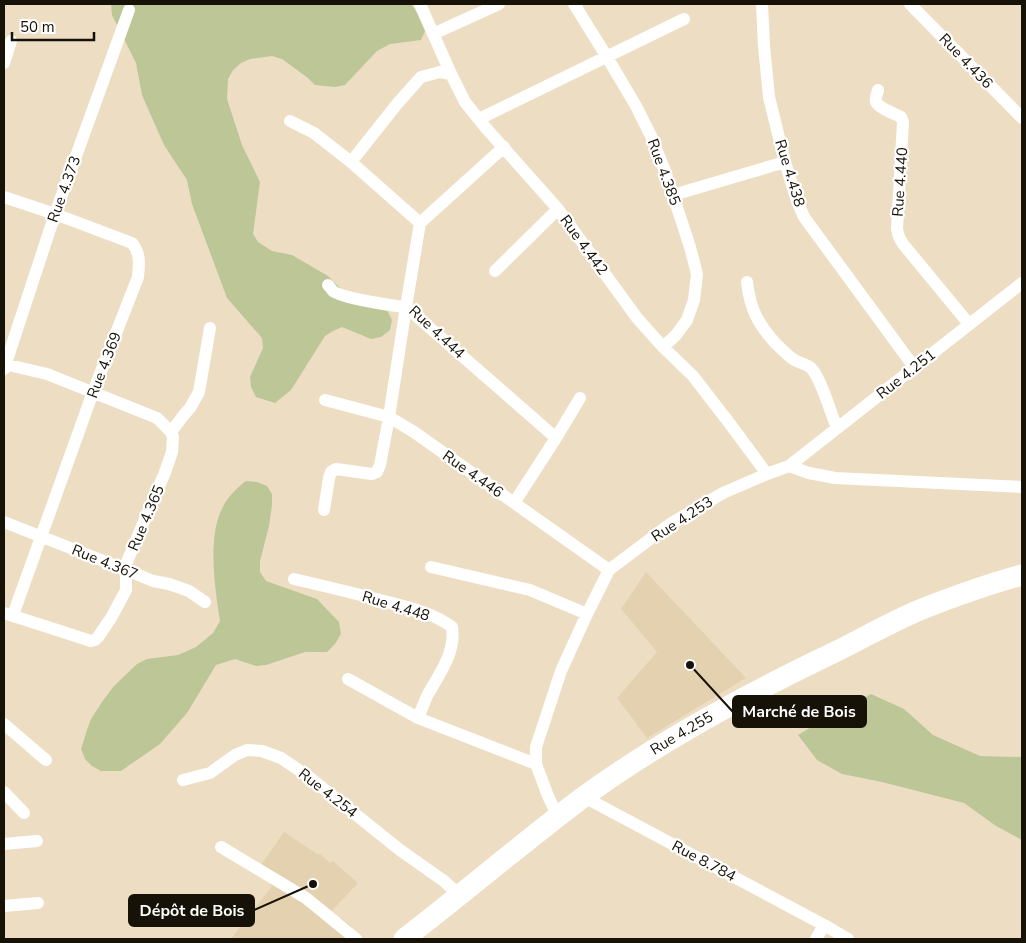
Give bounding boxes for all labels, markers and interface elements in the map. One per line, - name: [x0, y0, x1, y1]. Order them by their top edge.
- scale bar: [12, 10, 95, 42]
- text: 50 m: [20, 17, 55, 37]
- street label: Rue 4.436: [935, 29, 997, 93]
- street label: Rue 4.385: [643, 136, 685, 208]
- street label: Rue 4.438: [770, 137, 810, 209]
- street label: Rue 4.440: [888, 147, 912, 217]
- street label: Rue 4.373: [43, 153, 85, 225]
- street label: Rue 4.442: [555, 211, 613, 279]
- street label: Rue 4.444: [405, 301, 469, 363]
- street label: Rue 4.369: [82, 329, 126, 401]
- street label: Rue 4.251: [872, 345, 940, 403]
- street label: Rue 4.446: [439, 446, 507, 502]
- street label: Rue 4.365: [123, 482, 169, 554]
- street label: Rue 4.253: [647, 492, 717, 546]
- street label: Rue 4.367: [69, 540, 141, 584]
- street label: Rue 4.448: [360, 586, 432, 626]
- callout: Marché de Bois: [733, 696, 866, 727]
- text: Marché de Bois: [742, 701, 856, 723]
- street label: Rue 4.255: [646, 707, 717, 759]
- street label: Rue 4.254: [294, 764, 362, 822]
- street label: Rue 8.784: [669, 836, 739, 886]
- callout: Dépôt de Bois: [129, 895, 254, 926]
- text: Dépôt de Bois: [140, 900, 245, 922]

